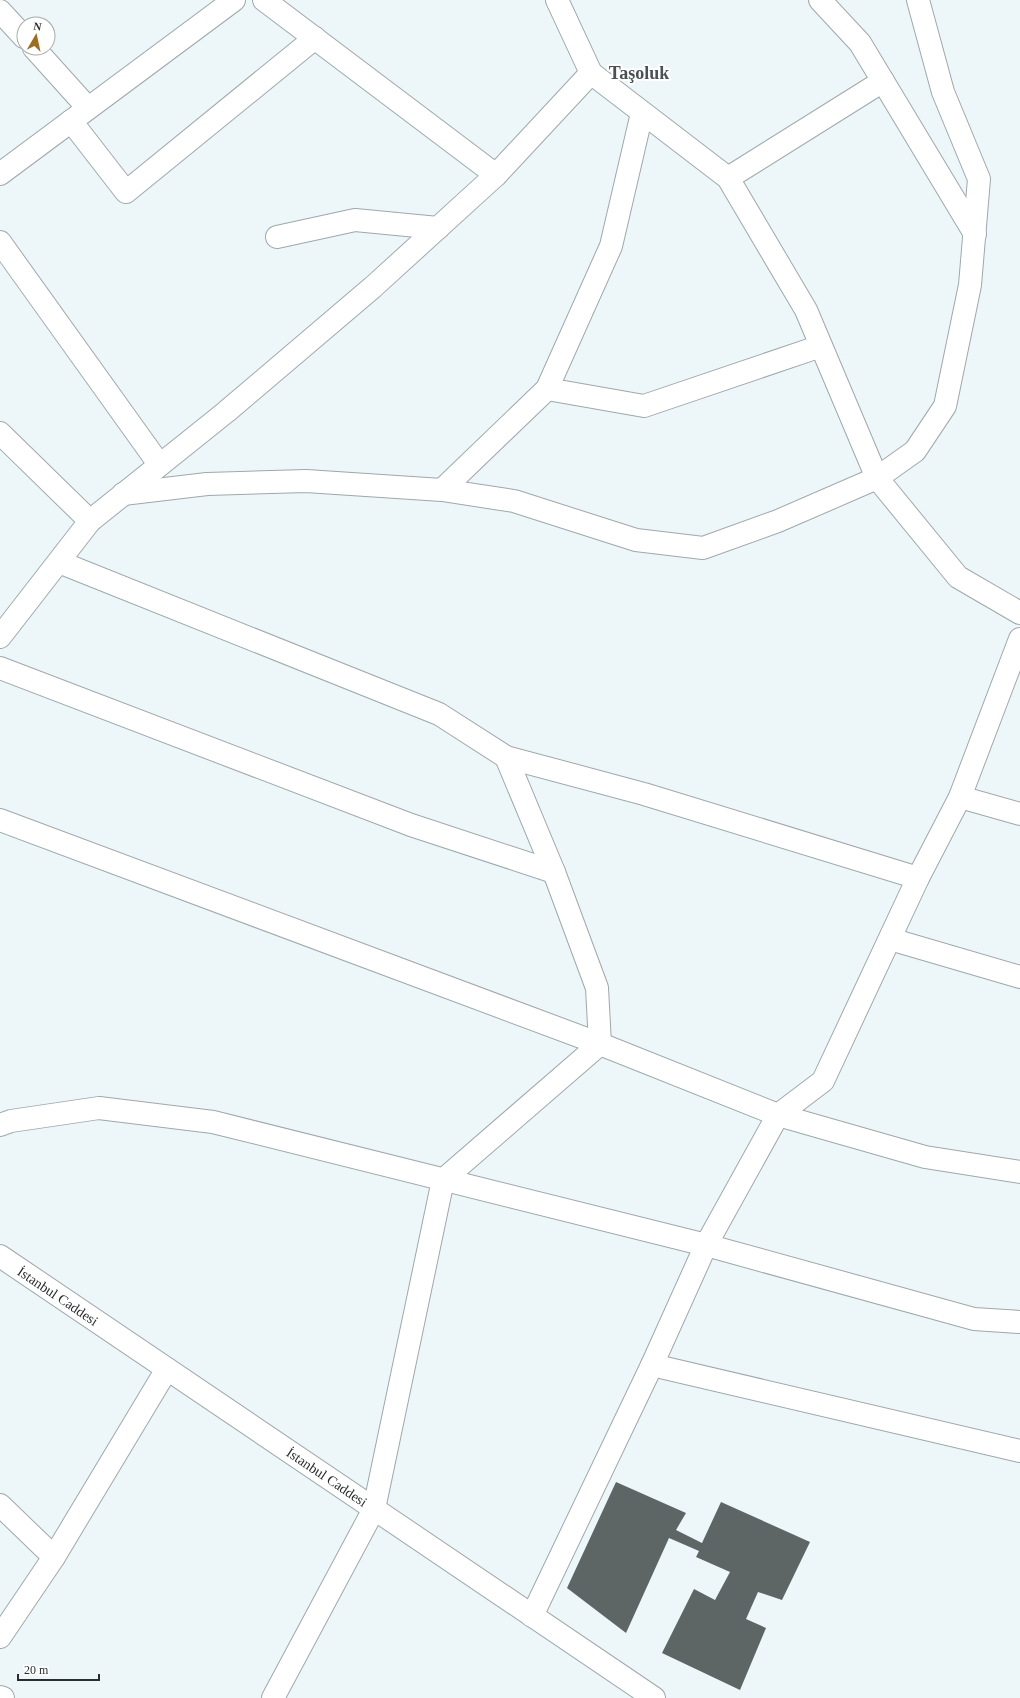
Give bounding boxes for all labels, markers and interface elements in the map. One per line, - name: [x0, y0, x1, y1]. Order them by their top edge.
- north arrow: [16, 16, 56, 56]
- text: N: [33, 20, 42, 33]
- district label: Taşoluk: [609, 63, 669, 83]
- street label: İstanbul Caddesi: [15, 1264, 101, 1329]
- street label: İstanbul Caddesi: [284, 1445, 370, 1510]
- scale bar: [18, 1656, 99, 1682]
- text: 20 m: [24, 1663, 49, 1677]

